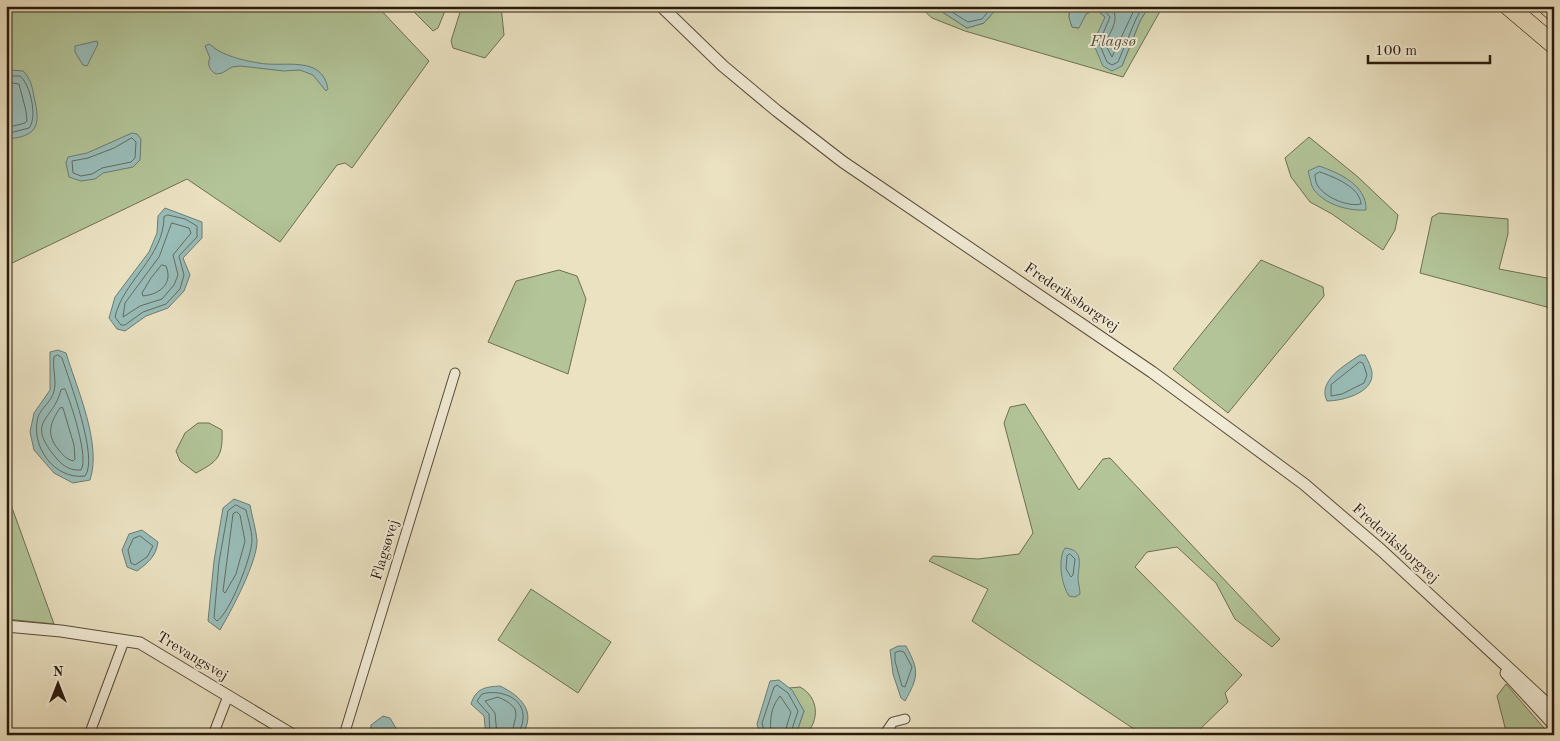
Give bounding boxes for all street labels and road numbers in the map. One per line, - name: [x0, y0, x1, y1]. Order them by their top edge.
- street label: Frederiksborgvej: [1021, 261, 1121, 335]
- street label: Frederiksborgvej: [1349, 501, 1441, 587]
- street label: Flagsøvej: [370, 518, 402, 582]
- street label: Trevangsvej: [154, 630, 230, 684]

